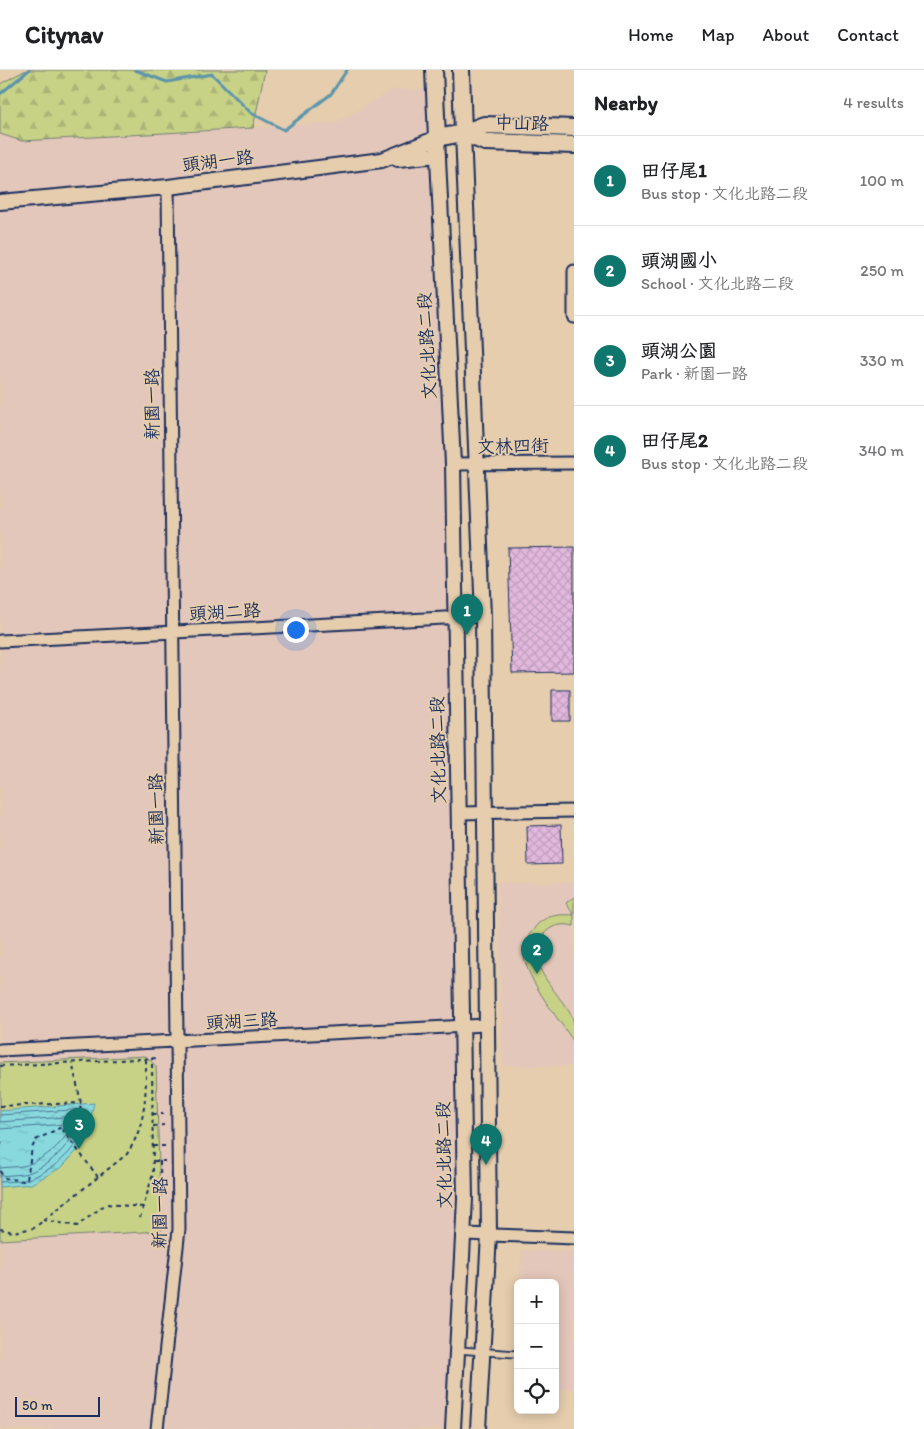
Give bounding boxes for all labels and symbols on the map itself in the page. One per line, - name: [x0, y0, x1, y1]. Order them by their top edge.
- street label: 中山路: [495, 111, 549, 135]
- street label: 頭湖一路: [181, 146, 255, 176]
- street label: 文化北路二段: [413, 291, 441, 401]
- street label: 新園一路: [141, 368, 163, 440]
- street label: 文林四街: [477, 434, 549, 458]
- pin: 1: [451, 594, 483, 635]
- street label: 頭湖二路: [188, 599, 262, 625]
- your location: [283, 617, 309, 643]
- street label: 文化北路二段: [426, 696, 450, 804]
- street label: 新園一路: [144, 773, 168, 845]
- pin: 2: [521, 933, 553, 974]
- street label: 頭湖三路: [205, 1008, 279, 1034]
- street label: 文化北路二段: [432, 1101, 456, 1209]
- pin: 3: [63, 1108, 95, 1149]
- pin: 4: [470, 1124, 502, 1165]
- street label: 新園一路: [148, 1177, 172, 1249]
- scale bar: [15, 1394, 100, 1417]

